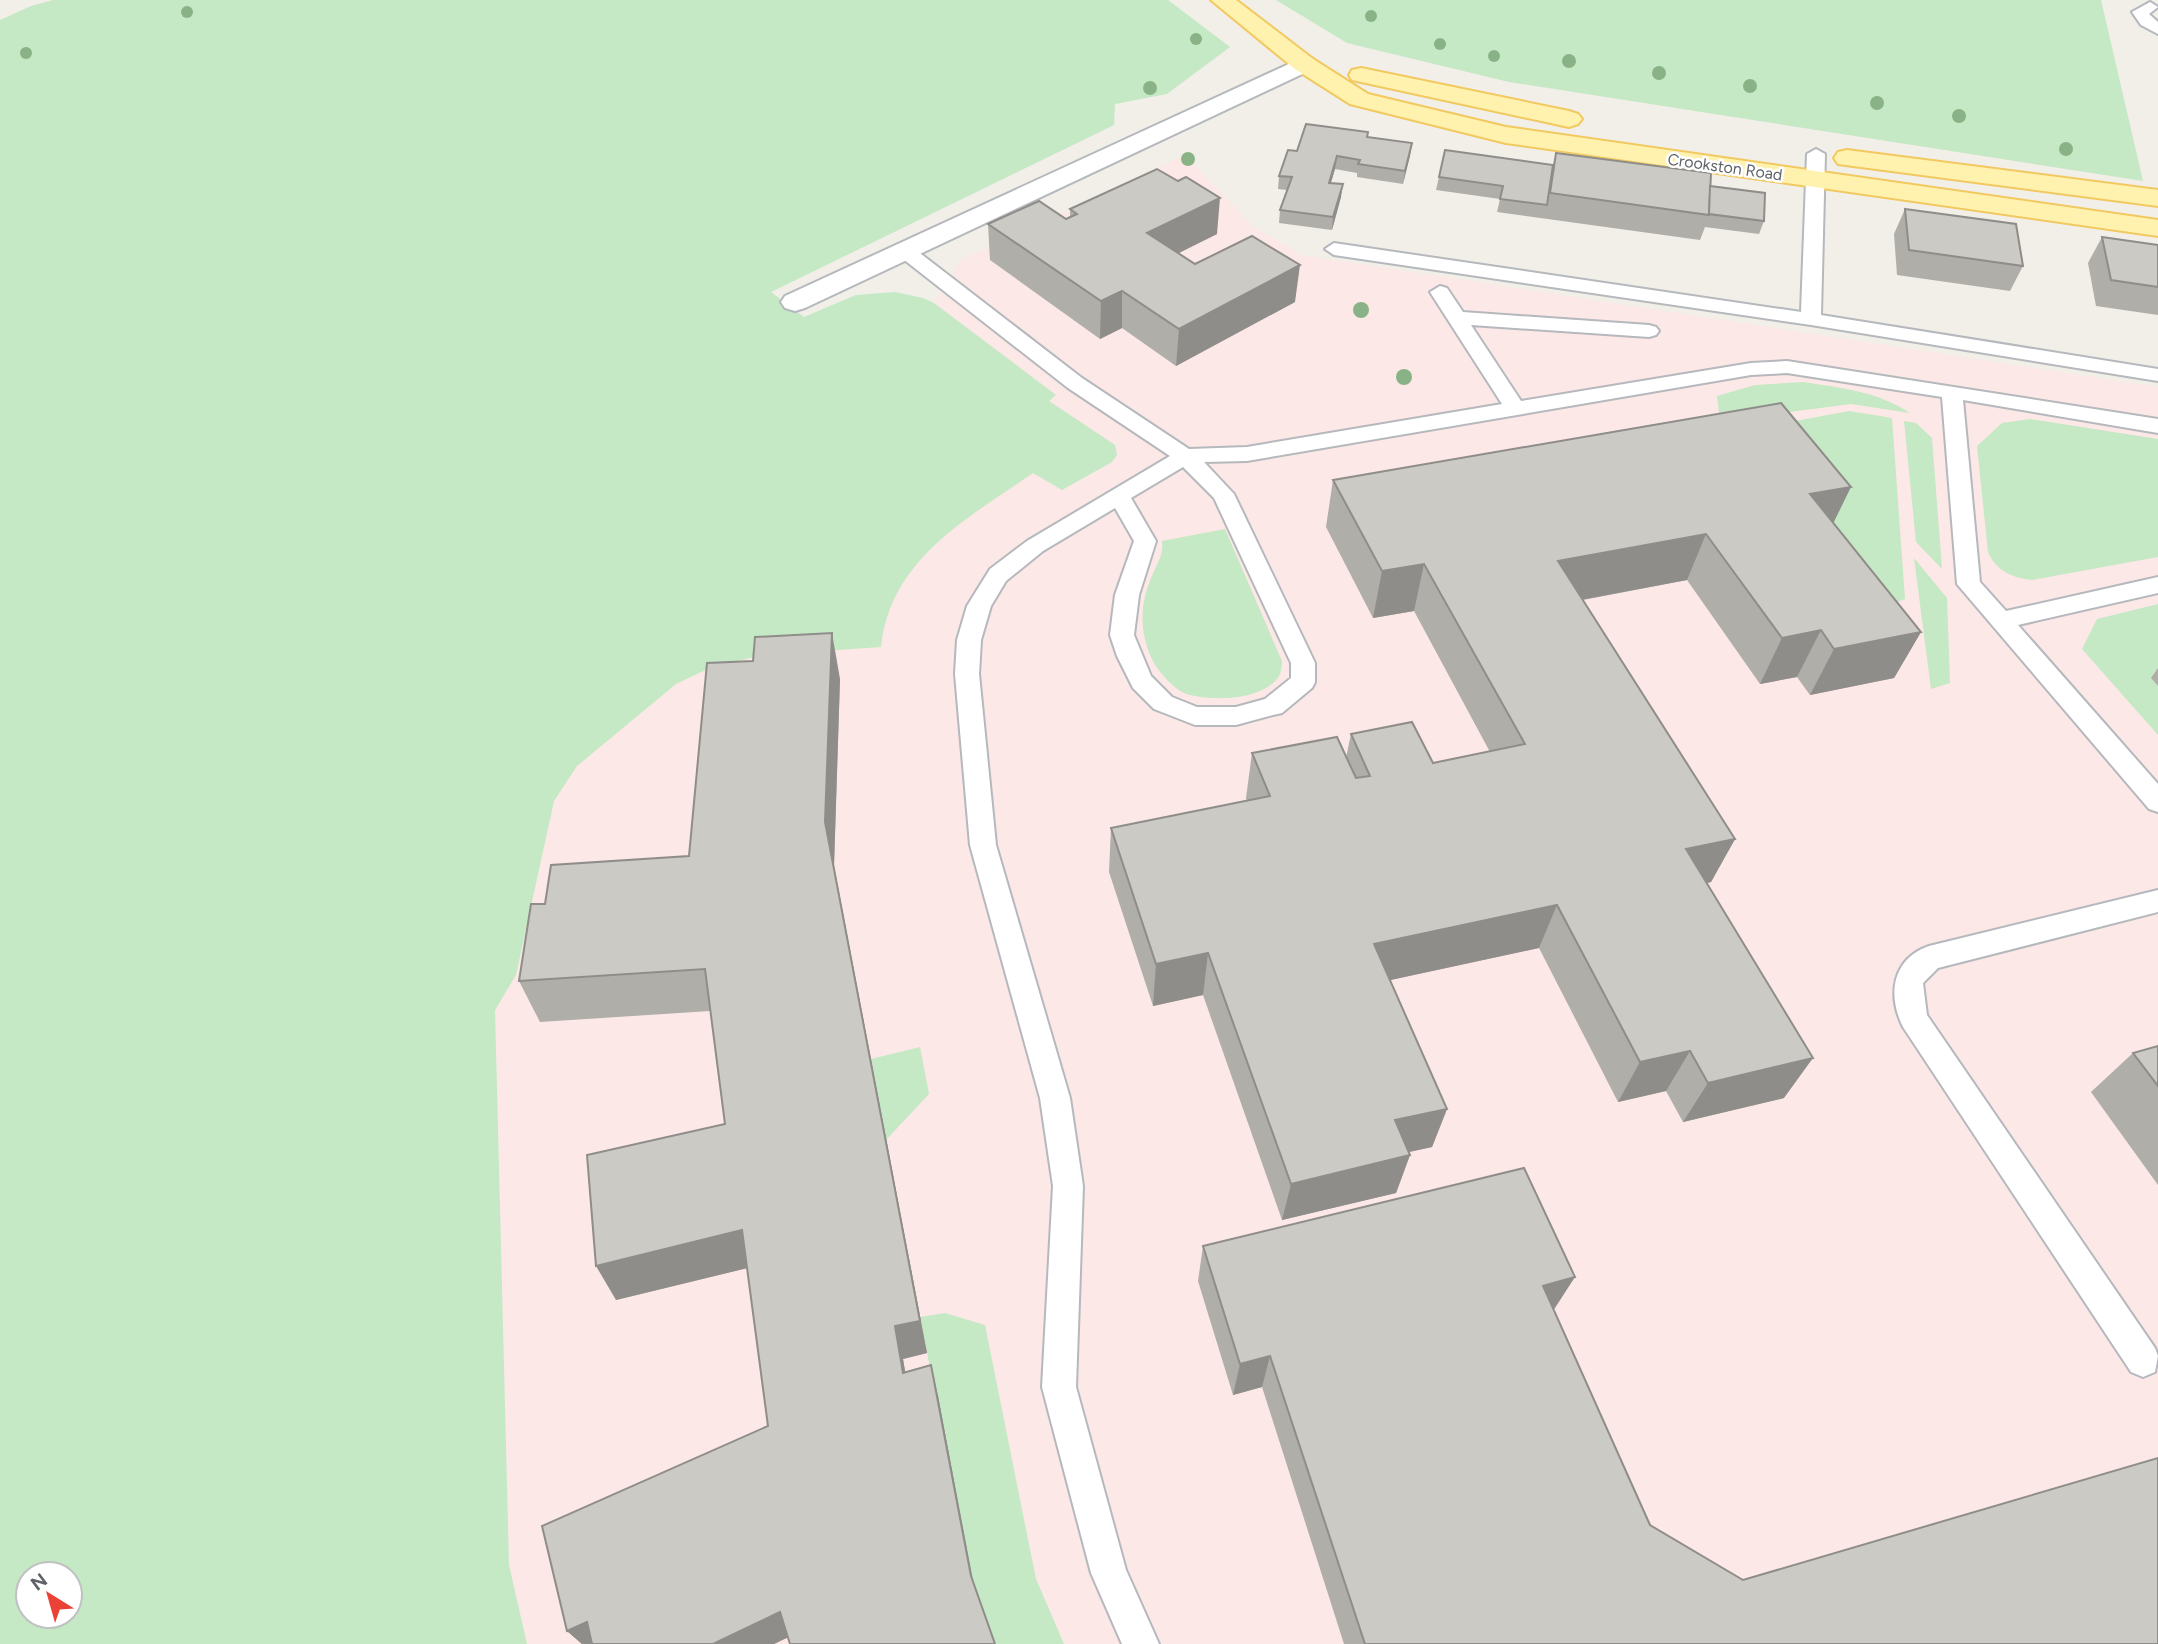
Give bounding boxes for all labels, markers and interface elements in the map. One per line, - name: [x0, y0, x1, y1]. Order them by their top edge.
- street label: Crookston Road: [1666, 150, 1784, 184]
- north arrow: [14, 1560, 84, 1630]
- text: N: [26, 1568, 52, 1595]

